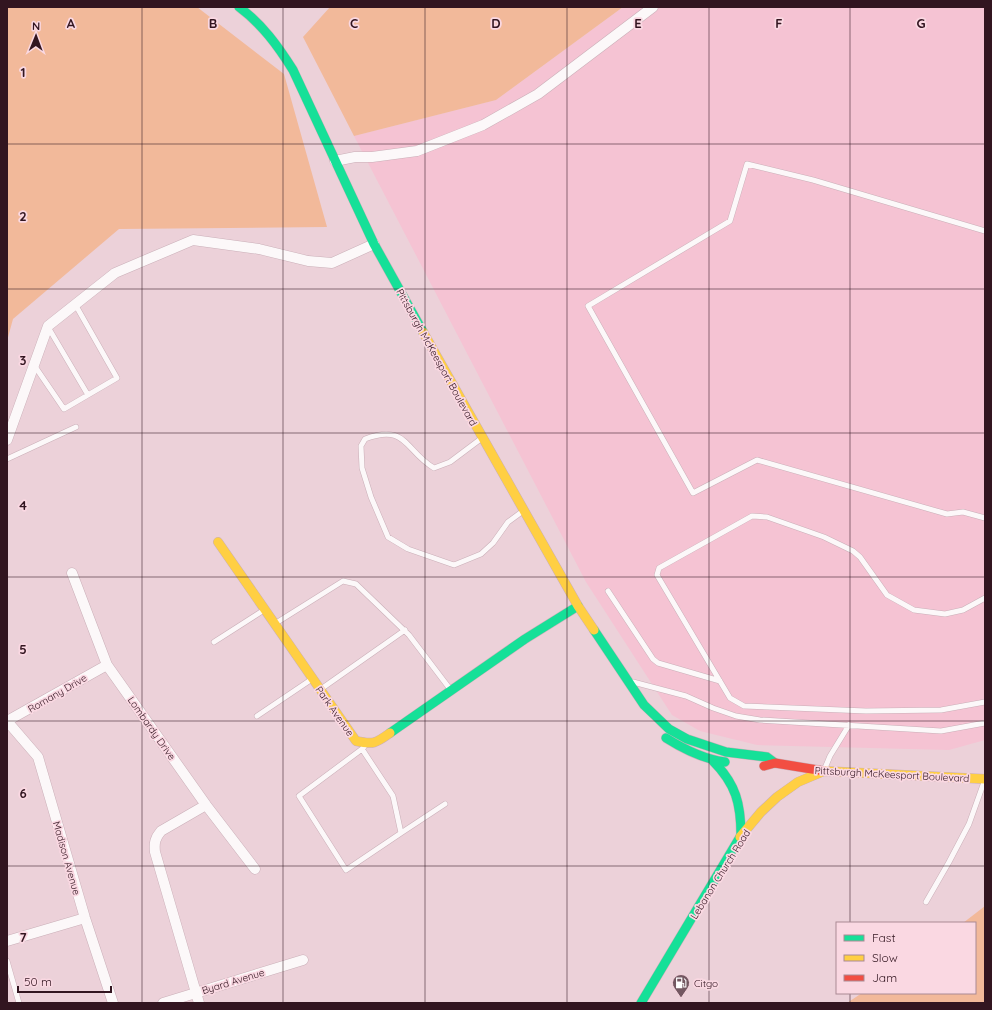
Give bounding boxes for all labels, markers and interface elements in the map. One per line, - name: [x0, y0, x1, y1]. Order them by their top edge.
- text: A: [67, 15, 76, 31]
- text: B: [209, 15, 217, 31]
- text: C: [350, 15, 358, 31]
- text: D: [491, 15, 501, 31]
- text: E: [634, 15, 642, 31]
- text: F: [775, 15, 783, 31]
- text: G: [916, 15, 926, 31]
- north arrow: [16, 16, 56, 56]
- text: N: [32, 19, 40, 33]
- text: 1: [20, 64, 26, 80]
- text: 2: [19, 208, 27, 224]
- street label: Pittsburgh McKeesport Boulevard: [393, 286, 480, 428]
- text: 3: [20, 352, 27, 368]
- text: 4: [19, 497, 27, 513]
- text: 5: [19, 641, 27, 657]
- street label: Romany Drive: [25, 671, 89, 716]
- street label: Park Avenue: [313, 684, 357, 739]
- street label: Lombardy Drive: [125, 694, 179, 763]
- street label: Pittsburgh McKeesport Boulevard: [814, 764, 970, 785]
- text: 6: [19, 785, 27, 801]
- street label: Madison Avenue: [50, 820, 83, 897]
- street label: Lebanon Church Road: [688, 827, 753, 922]
- legend: [836, 922, 976, 994]
- text: 7: [19, 929, 27, 945]
- text: Fast: [872, 930, 896, 945]
- text: Slow: [872, 950, 898, 965]
- street label: Byard Avenue: [200, 966, 266, 997]
- scale bar: [18, 968, 111, 994]
- text: Jam: [872, 970, 897, 985]
- fuel station icon: Citgo: [671, 973, 691, 998]
- text: 50 m: [24, 974, 52, 989]
- place label: Citgo: [694, 977, 718, 990]

